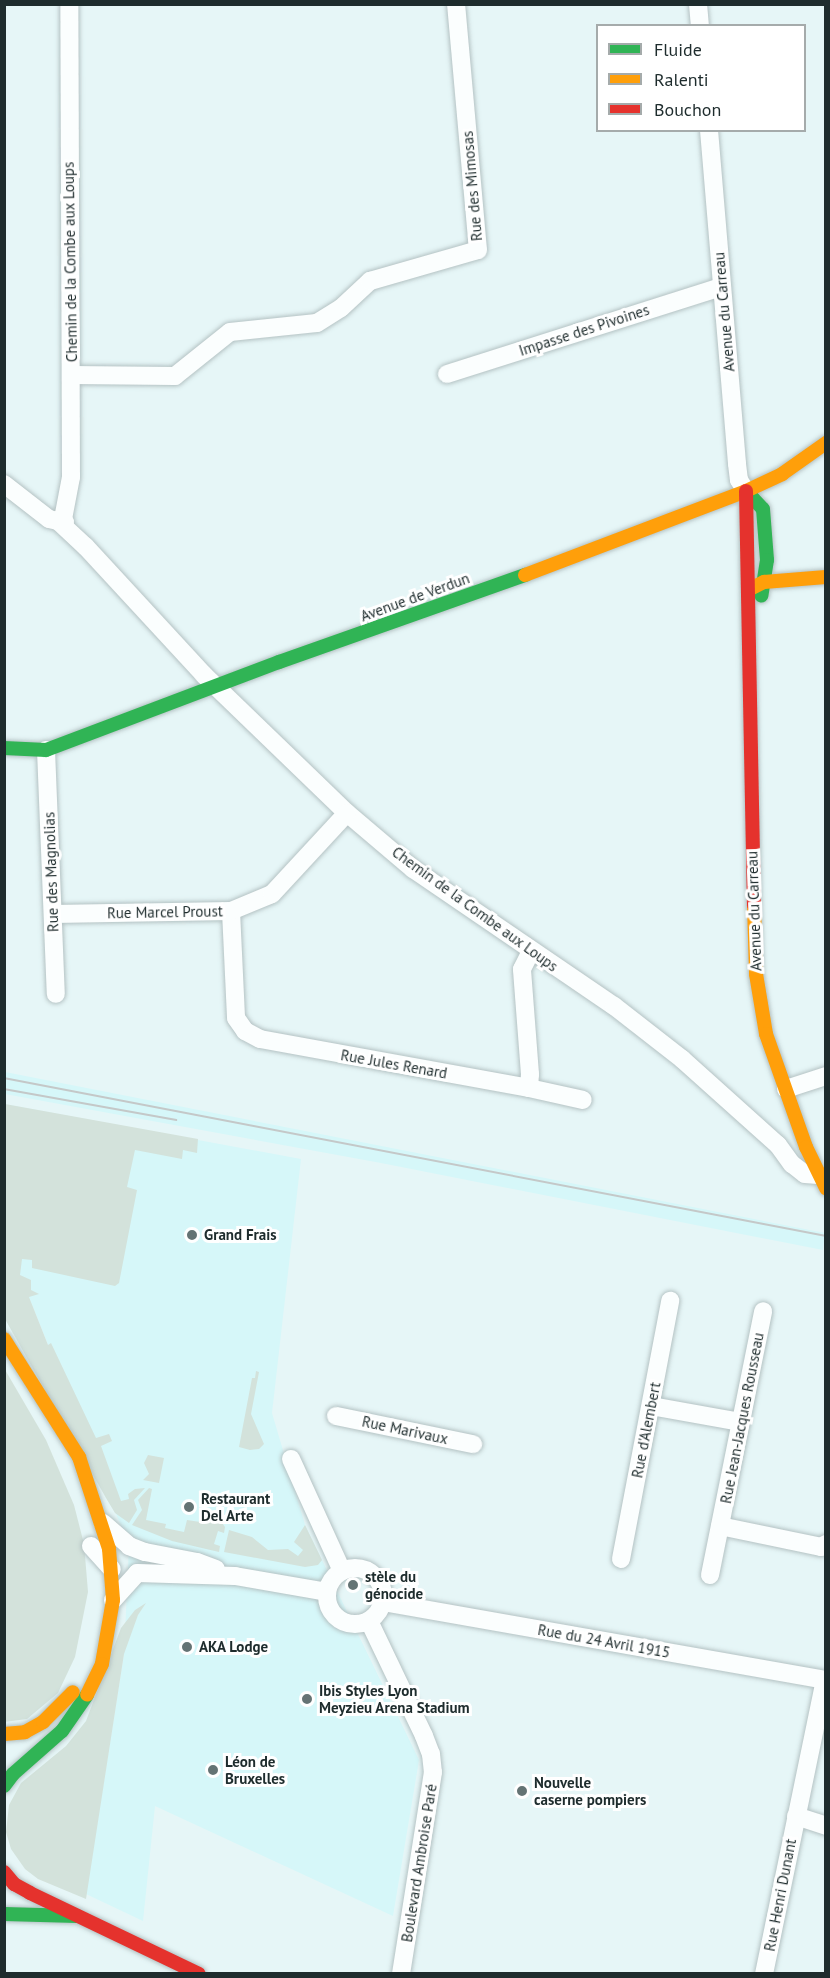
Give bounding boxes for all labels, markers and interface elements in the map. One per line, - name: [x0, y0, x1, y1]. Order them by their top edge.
- legend: [596, 24, 806, 132]
- text: Fluide: [654, 38, 702, 61]
- text: Ralenti: [654, 68, 709, 91]
- text: Bouchon: [654, 98, 721, 121]
- street label: Rue des Mimosas: [458, 130, 486, 242]
- street label: Chemin de la Combe aux Loups: [59, 161, 81, 363]
- street label: Avenue du Carreau: [710, 251, 738, 373]
- street label: Impasse des Pivoines: [517, 300, 651, 360]
- street label: Avenue de Verdun: [358, 569, 472, 625]
- street label: Rue des Magnolias: [40, 812, 62, 932]
- street label: Chemin de la Combe aux Loups: [388, 843, 562, 975]
- street label: Avenue du Carreau: [743, 851, 765, 971]
- street label: Rue Marcel Proust: [107, 902, 223, 922]
- street label: Rue Jules Renard: [339, 1046, 449, 1082]
- place label: Grand Frais: [204, 1226, 277, 1244]
- marker: Grand Frais: [185, 1228, 199, 1242]
- street label: Rue Jean-Jacques Rousseau: [717, 1331, 767, 1505]
- street label: Rue d'Alembert: [628, 1381, 664, 1479]
- street label: Rue Marivaux: [360, 1412, 450, 1448]
- place label: Restaurant Del Arte: [201, 1489, 270, 1524]
- marker: Restaurant Del Arte: [182, 1500, 196, 1514]
- place label: stèle du génocide: [365, 1567, 423, 1602]
- marker: stèle du génocide: [346, 1578, 360, 1592]
- street label: Rue du 24 Avril 1915: [536, 1620, 672, 1662]
- place label: AKA Lodge: [199, 1638, 269, 1656]
- marker: AKA Lodge: [180, 1640, 194, 1654]
- place label: Ibis Styles Lyon Meyzieu Arena Stadium: [319, 1681, 470, 1716]
- marker: Ibis Styles Lyon Meyzieu Arena Stadium: [300, 1692, 314, 1706]
- place label: Léon de Bruxelles: [225, 1752, 285, 1787]
- marker: Léon de Bruxelles: [206, 1763, 220, 1777]
- place label: Nouvelle caserne pompiers: [534, 1773, 646, 1808]
- street label: Boulevard Ambroise Paré: [398, 1782, 440, 1944]
- marker: Nouvelle caserne pompiers: [515, 1784, 529, 1798]
- street label: Rue Henri Dunant: [760, 1837, 800, 1953]

